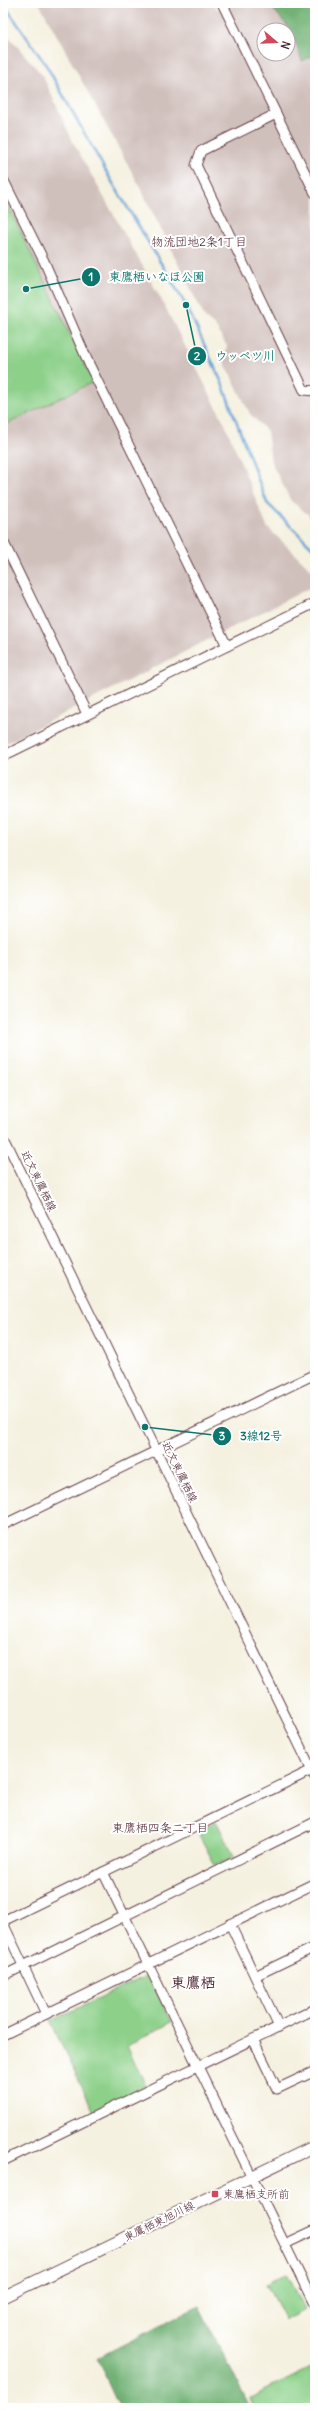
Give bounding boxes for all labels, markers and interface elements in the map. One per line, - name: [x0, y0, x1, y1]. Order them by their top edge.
- north arrow: [256, 22, 296, 62]
- text: N: [278, 39, 293, 51]
- district label: 物流団地2条1丁目: [151, 234, 247, 249]
- callout: 東鷹栖いなほ公園: [81, 265, 213, 289]
- text: 1: [89, 269, 93, 284]
- text: 東鷹栖いなほ公園: [109, 269, 205, 284]
- callout: ウッペツ川: [187, 344, 283, 368]
- text: 2: [194, 348, 201, 363]
- text: ウッペツ川: [215, 348, 275, 363]
- street label: 近文東鷹栖線: [18, 1148, 60, 1214]
- callout: 3線12号: [212, 1424, 290, 1448]
- text: 3: [219, 1428, 226, 1443]
- text: 3線12号: [240, 1428, 282, 1443]
- street label: 近文東鷹栖線: [159, 1439, 201, 1505]
- district label: 東鷹栖四条二丁目: [112, 1820, 208, 1835]
- district label: 東鷹栖: [170, 1973, 216, 1992]
- place label: 東鷹栖支所前: [223, 2187, 289, 2201]
- marker: 東鷹栖支所前: [210, 2189, 220, 2199]
- street label: 東鷹栖東旭川線: [121, 2198, 197, 2244]

